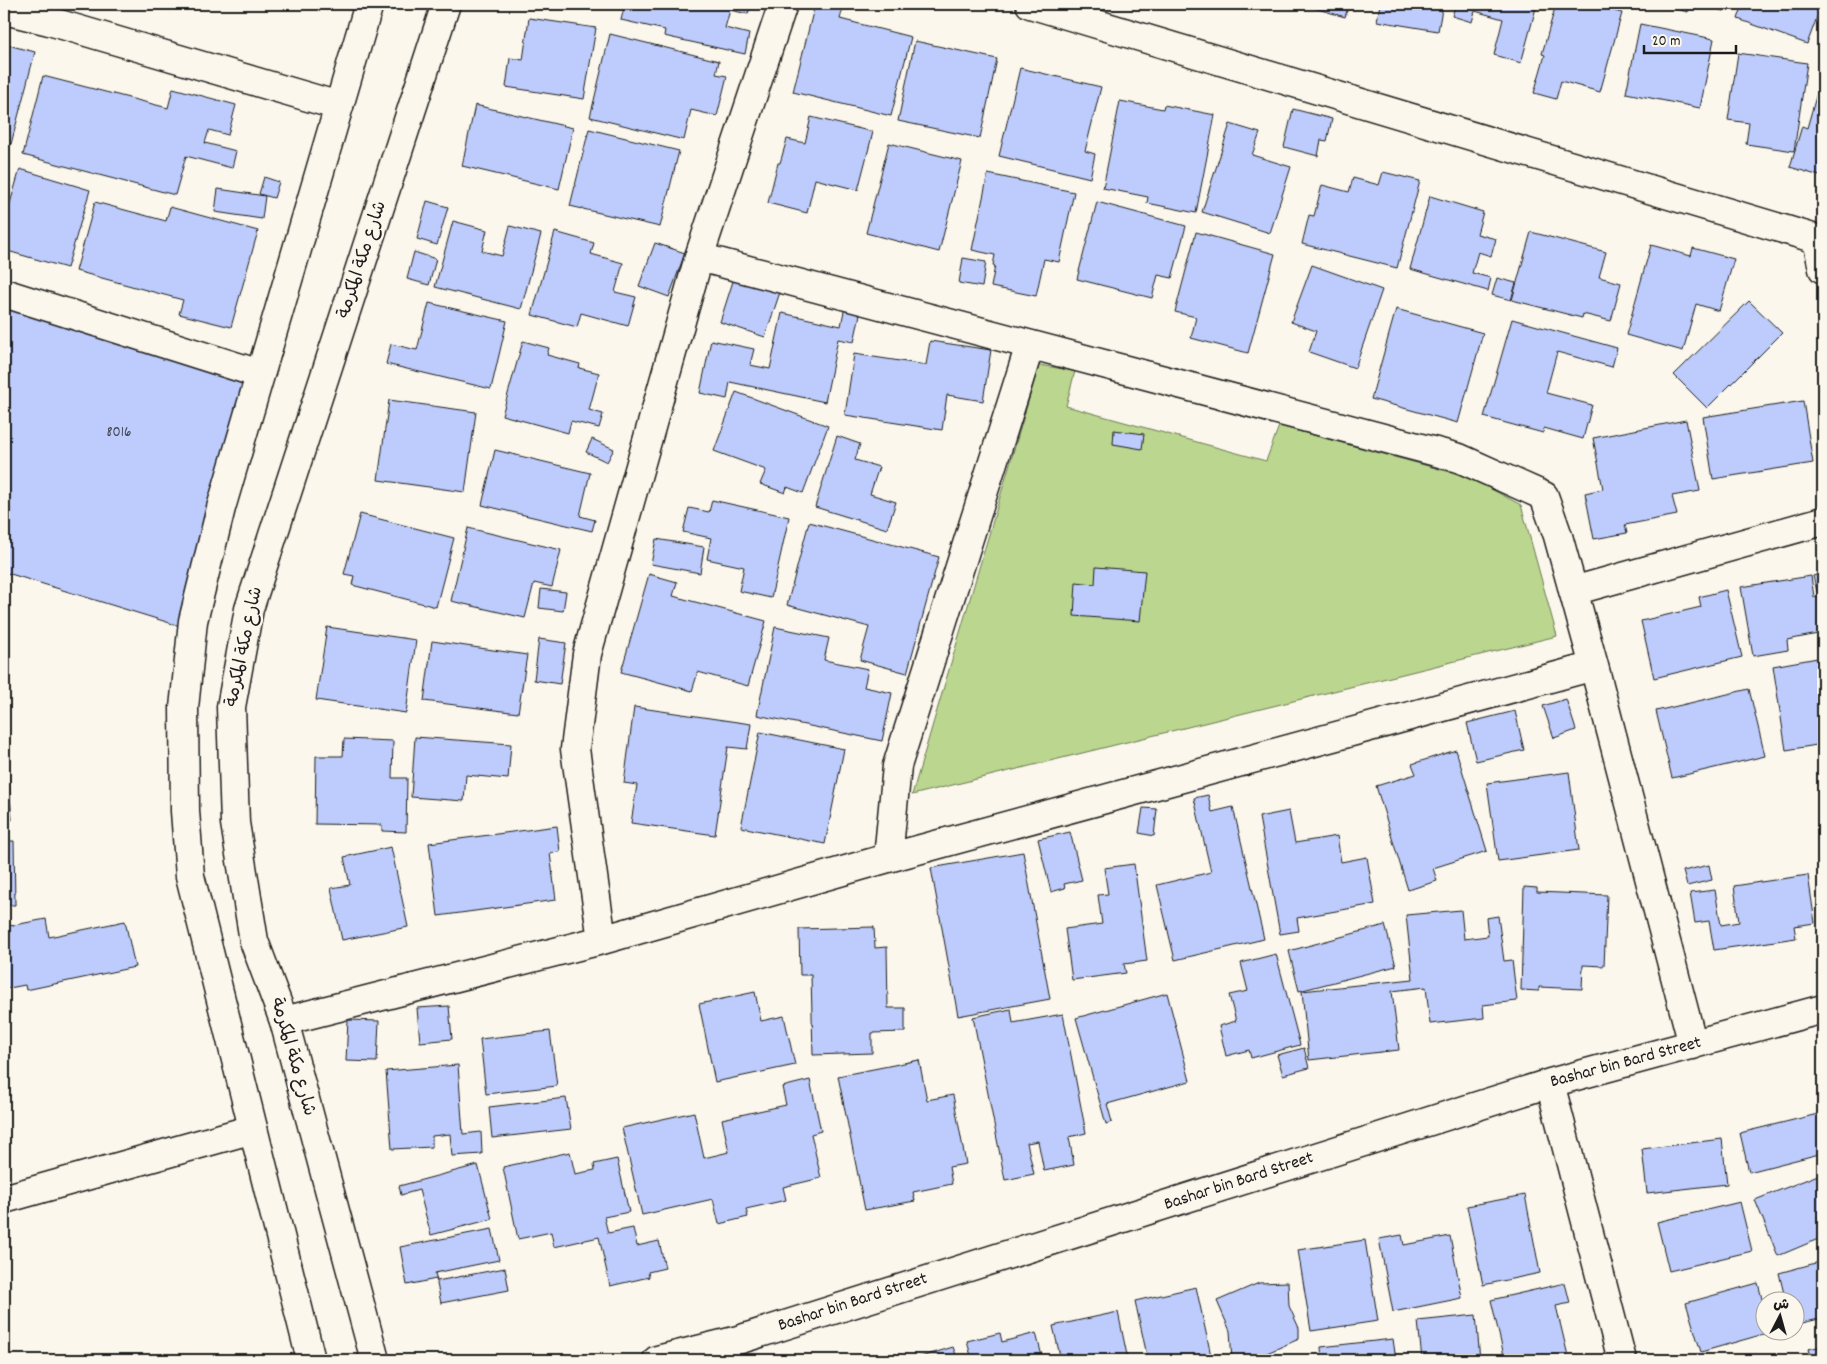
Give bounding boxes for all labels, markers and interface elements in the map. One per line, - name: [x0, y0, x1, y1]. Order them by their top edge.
- scale bar: [1644, 22, 1737, 54]
- text: 20 m: [1652, 31, 1680, 53]
- street label: شارع مكة المكرمة: [332, 198, 394, 322]
- house number: 8016: [107, 422, 131, 444]
- street label: شارع مكة المكرمة: [220, 585, 270, 709]
- street label: شارع مكة المكرمة: [263, 995, 321, 1119]
- street label: Bashar bin Bard Street: [1548, 1031, 1705, 1095]
- street label: Bashar bin Bard Street: [1161, 1146, 1317, 1218]
- street label: Bashar bin Bard Street: [775, 1267, 931, 1339]
- north arrow: [1754, 1292, 1804, 1342]
- text: ش: [1772, 1294, 1790, 1316]

